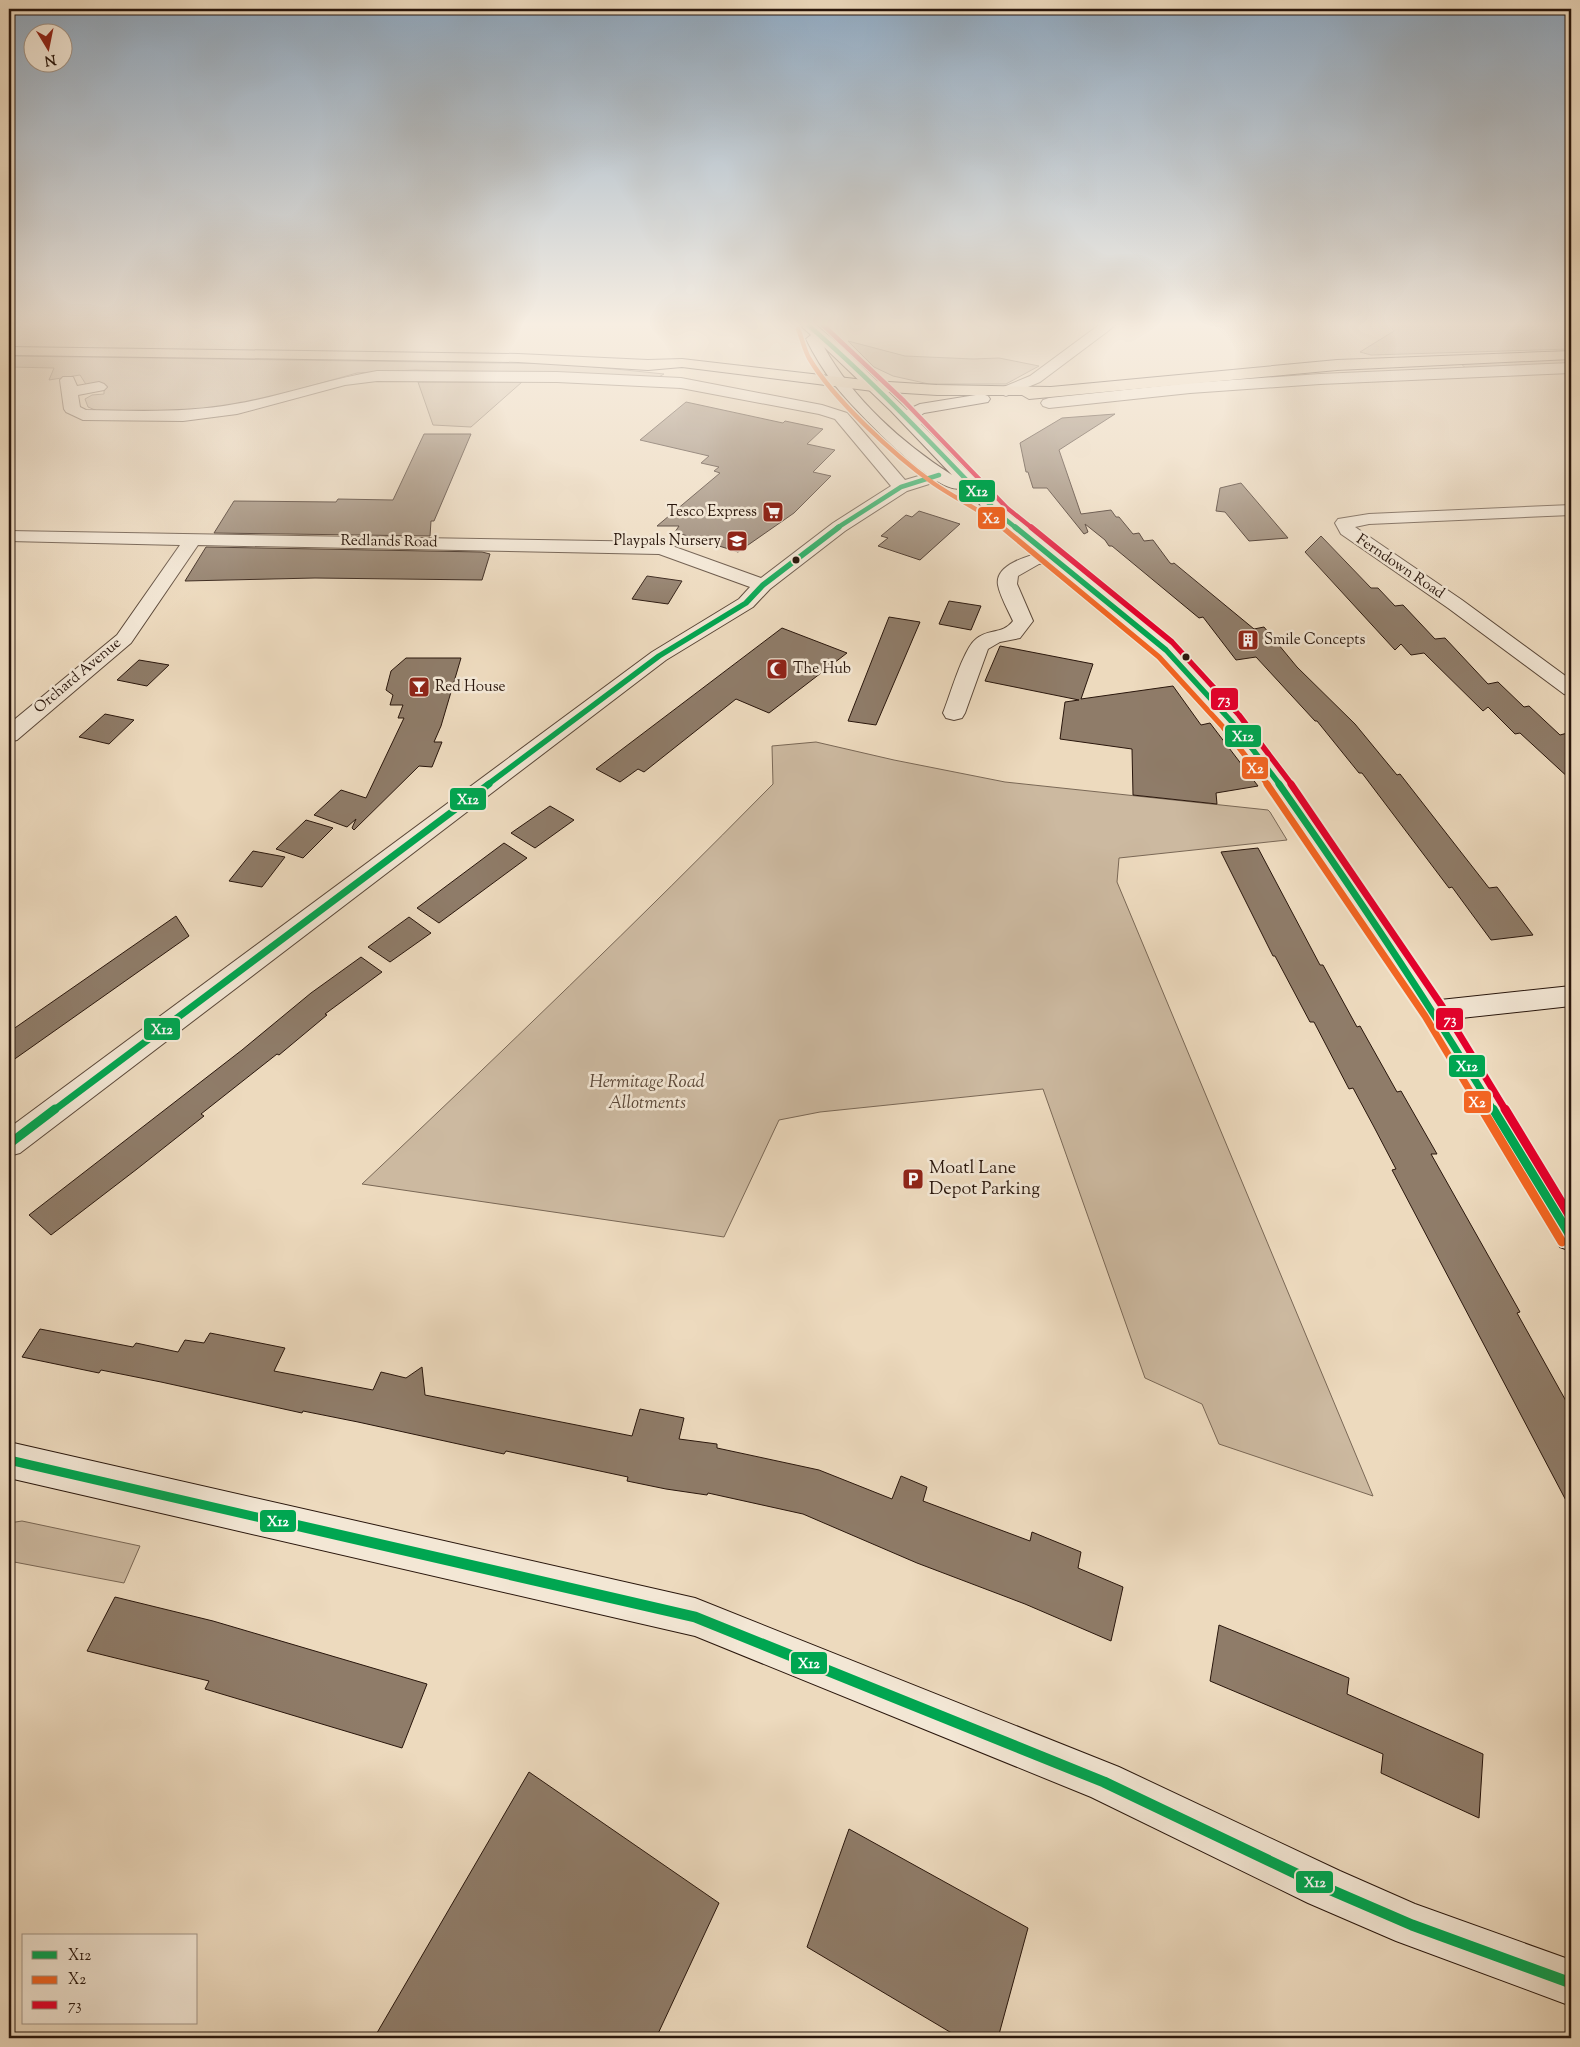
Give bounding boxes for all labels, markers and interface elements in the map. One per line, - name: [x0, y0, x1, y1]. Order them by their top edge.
- north arrow: [22, 22, 72, 72]
- text: N: [43, 48, 57, 70]
- line badge: X12: [958, 479, 996, 503]
- text: X12: [966, 483, 988, 503]
- supermarket icon: Tesco Express: [761, 500, 785, 524]
- place label: Tesco Express: [667, 502, 757, 523]
- line badge: X2: [977, 506, 1006, 530]
- text: X2: [982, 510, 1000, 530]
- school or university icon: Playpals Nursery: [725, 529, 749, 553]
- street label: Ferndown Road: [1352, 530, 1449, 605]
- street label: Redlands Road: [340, 531, 438, 553]
- place label: Playpals Nursery: [614, 531, 722, 552]
- unlabelled marker: [791, 555, 801, 565]
- building icon: Smile Concepts: [1236, 628, 1260, 652]
- place label: Smile Concepts: [1264, 630, 1365, 651]
- street label: Orchard Avenue: [30, 633, 126, 719]
- unlabelled marker: [1181, 652, 1191, 662]
- mosque icon: The Hub: [765, 657, 789, 681]
- place label: The Hub: [793, 659, 851, 680]
- bar icon: Red House: [407, 675, 431, 699]
- place label: Red House: [435, 677, 506, 698]
- line badge: 73: [1210, 687, 1239, 711]
- text: 73: [1218, 691, 1231, 711]
- line badge: X12: [1224, 724, 1262, 748]
- text: X12: [1232, 728, 1254, 748]
- line badge: X2: [1241, 756, 1269, 780]
- text: X2: [1246, 760, 1264, 780]
- line badge: X12: [449, 787, 487, 811]
- text: X12: [457, 791, 479, 811]
- line badge: 73: [1435, 1007, 1464, 1031]
- text: 73: [1444, 1011, 1457, 1031]
- line badge: X12: [143, 1017, 181, 1041]
- text: X12: [151, 1021, 173, 1041]
- line badge: X12: [1448, 1054, 1486, 1078]
- text: X12: [1456, 1058, 1478, 1078]
- park label: Hermitage Road Allotments: [589, 1070, 705, 1117]
- line badge: X2: [1463, 1090, 1492, 1114]
- text: X2: [1468, 1094, 1486, 1114]
- place label: Moatl Lane Depot Parking: [929, 1156, 1040, 1203]
- parking icon: Moatl Lane Depot Parking: [901, 1167, 925, 1191]
- line badge: X12: [259, 1509, 297, 1533]
- text: X12: [267, 1513, 289, 1533]
- line badge: X12: [790, 1651, 828, 1675]
- text: X12: [798, 1655, 820, 1675]
- line badge: X12: [1295, 1870, 1334, 1894]
- text: X12: [1304, 1874, 1326, 1894]
- legend: [22, 1934, 198, 2024]
- text: X12: [68, 1946, 91, 1967]
- text: X2: [68, 1970, 86, 1991]
- text: 73: [68, 1996, 82, 2017]

